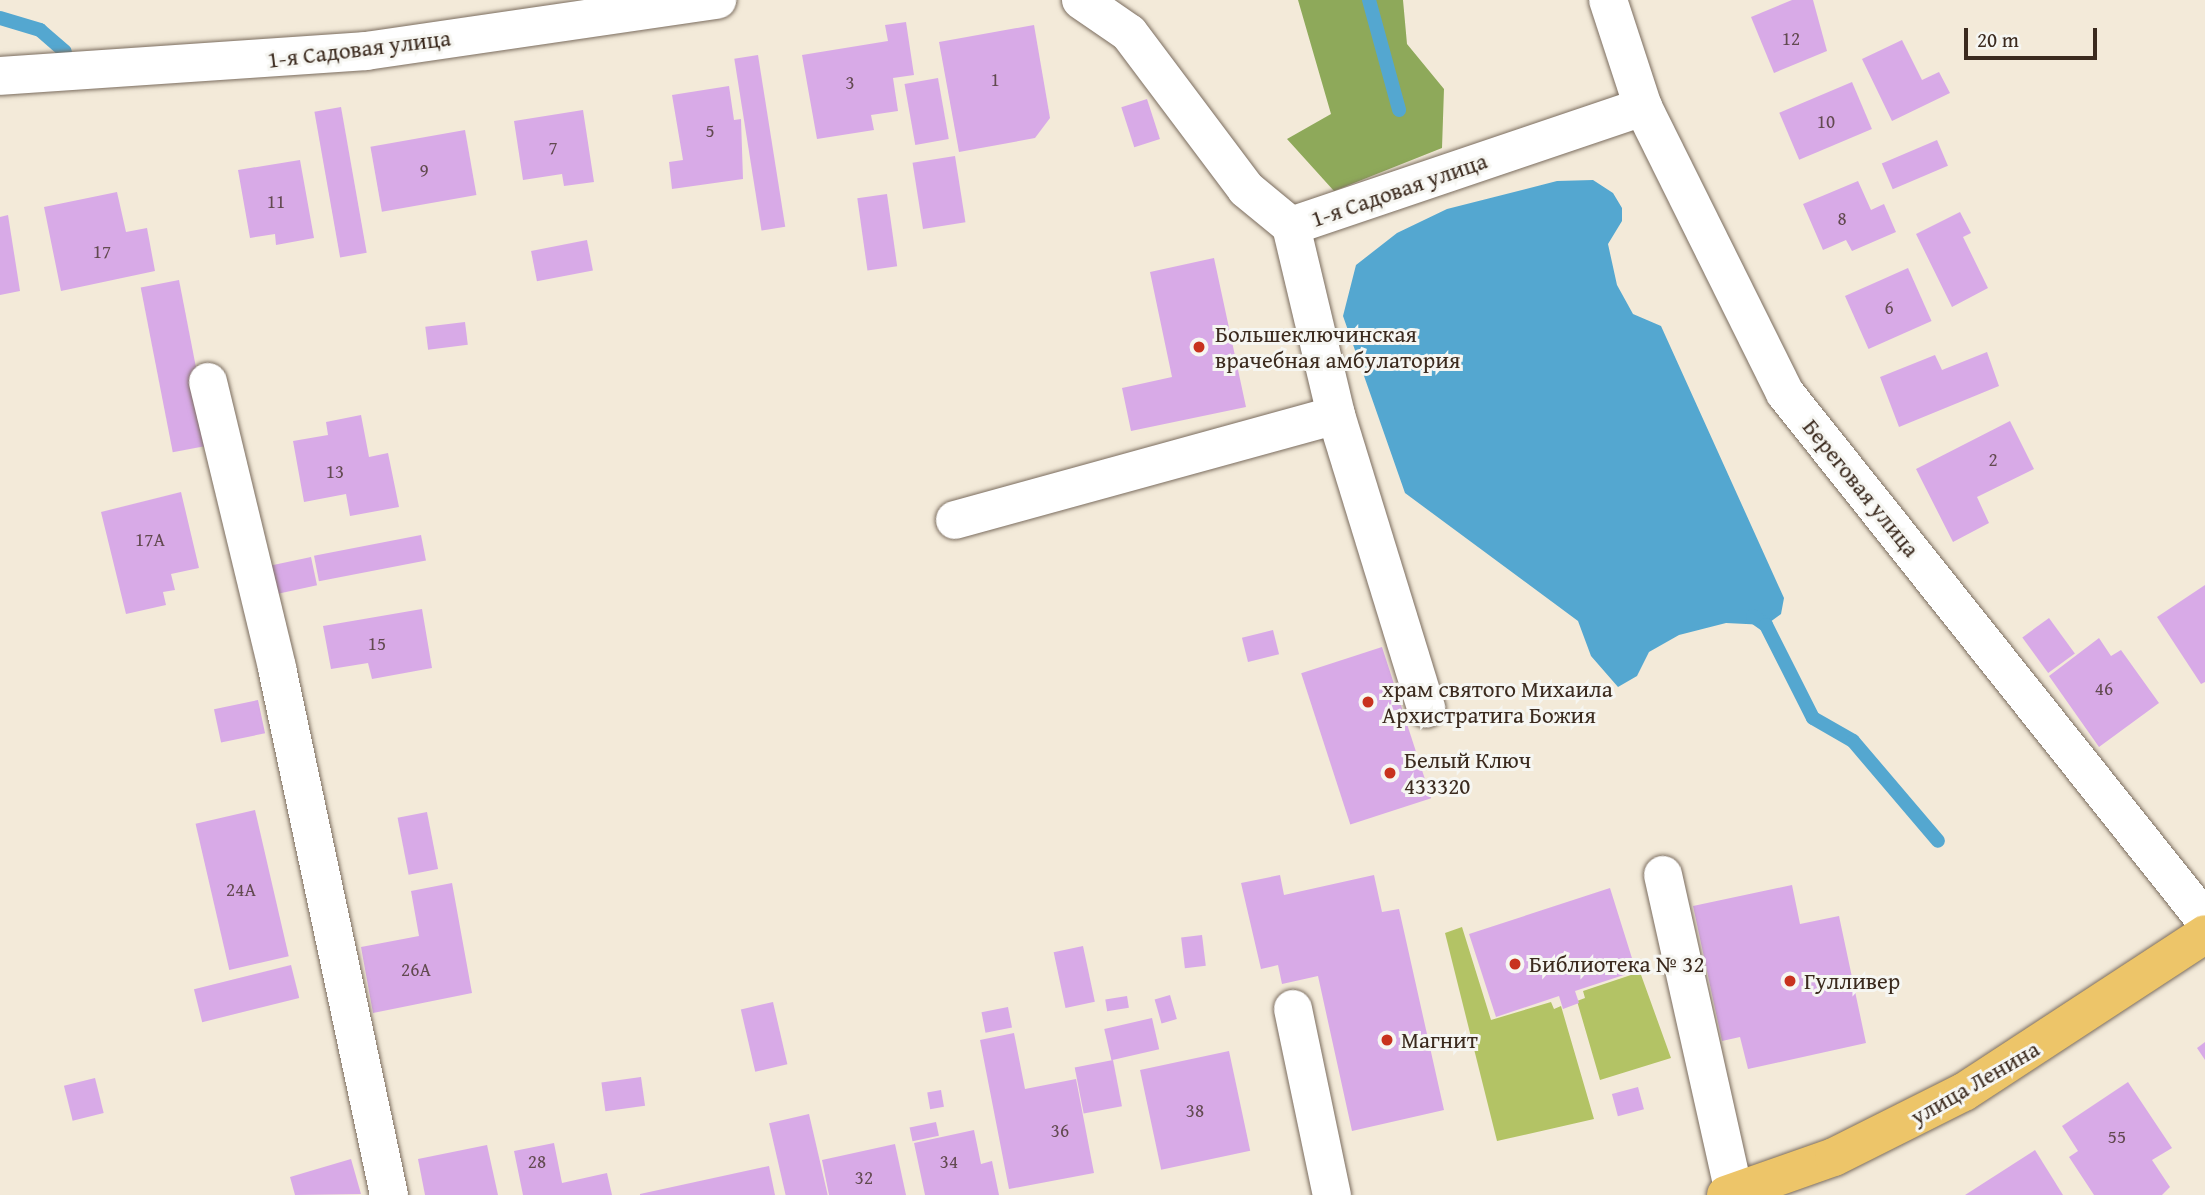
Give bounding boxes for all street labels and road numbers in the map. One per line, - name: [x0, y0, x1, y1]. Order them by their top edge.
- street label: 1-я Садовая улица: [266, 24, 452, 74]
- street label: 1-я Садовая улица: [1307, 147, 1491, 233]
- street label: Береговая улица: [1797, 413, 1925, 563]
- street label: улица Ленина: [1906, 1035, 2044, 1131]

